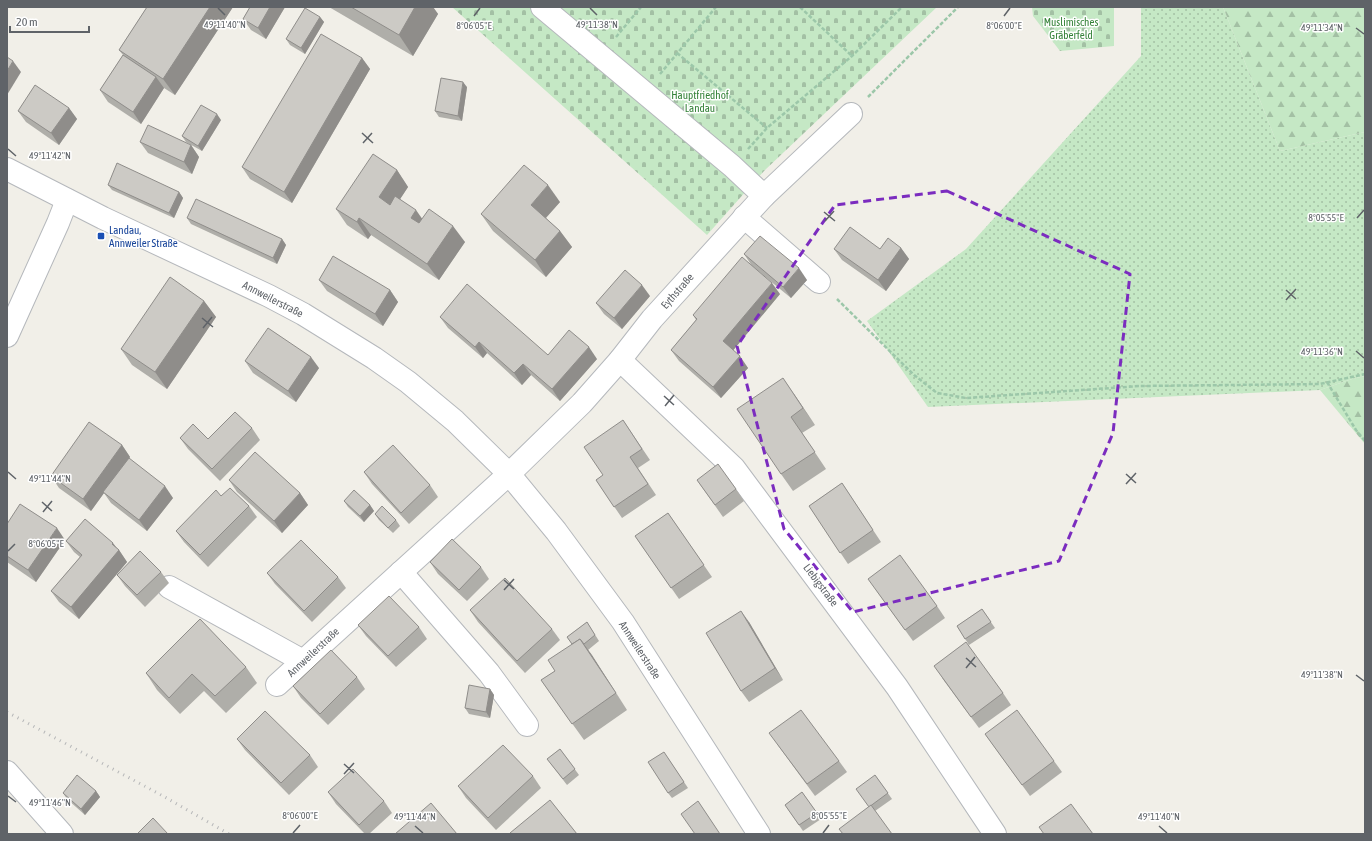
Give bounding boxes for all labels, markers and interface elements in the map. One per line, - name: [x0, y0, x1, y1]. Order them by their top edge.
- scale bar: [10, 8, 89, 34]
- text: 20 m: [16, 15, 38, 29]
- park label: Muslimisches Gräberfeld: [1044, 16, 1098, 41]
- text: 49°11'40"N: [204, 19, 246, 30]
- text: 49°11'38"N: [576, 19, 618, 30]
- text: 8°06'05"E: [456, 20, 492, 31]
- text: 8°06'00"E: [986, 20, 1022, 31]
- text: 49°11'34"N: [1301, 22, 1343, 33]
- park label: Hauptfriedhof Landau: [671, 89, 729, 114]
- text: 49°11'42"N: [29, 150, 71, 161]
- text: 8°05'55"E: [1308, 212, 1344, 223]
- place label: Landau, Annweiler Straße: [109, 224, 178, 249]
- marker: Landau, Annweiler Straße: [96, 231, 106, 241]
- street label: Eythstraße: [658, 271, 696, 311]
- street label: Annweilerstraße: [241, 279, 305, 319]
- text: 49°11'36"N: [1301, 346, 1343, 357]
- text: 49°11'44"N: [29, 473, 71, 484]
- text: 8°06'05"E: [28, 538, 64, 549]
- street label: Liebigstraße: [801, 562, 841, 608]
- street label: Annweilerstraße: [617, 619, 663, 681]
- street label: Annweilerstraße: [285, 625, 341, 679]
- text: 49°11'38"N: [1301, 669, 1343, 680]
- text: 49°11'46"N: [29, 797, 71, 808]
- text: 8°06'00"E: [282, 810, 318, 821]
- text: 8°05'55"E: [811, 810, 847, 821]
- text: 49°11'44"N: [394, 811, 436, 822]
- text: 49°11'40"N: [1138, 811, 1180, 822]

